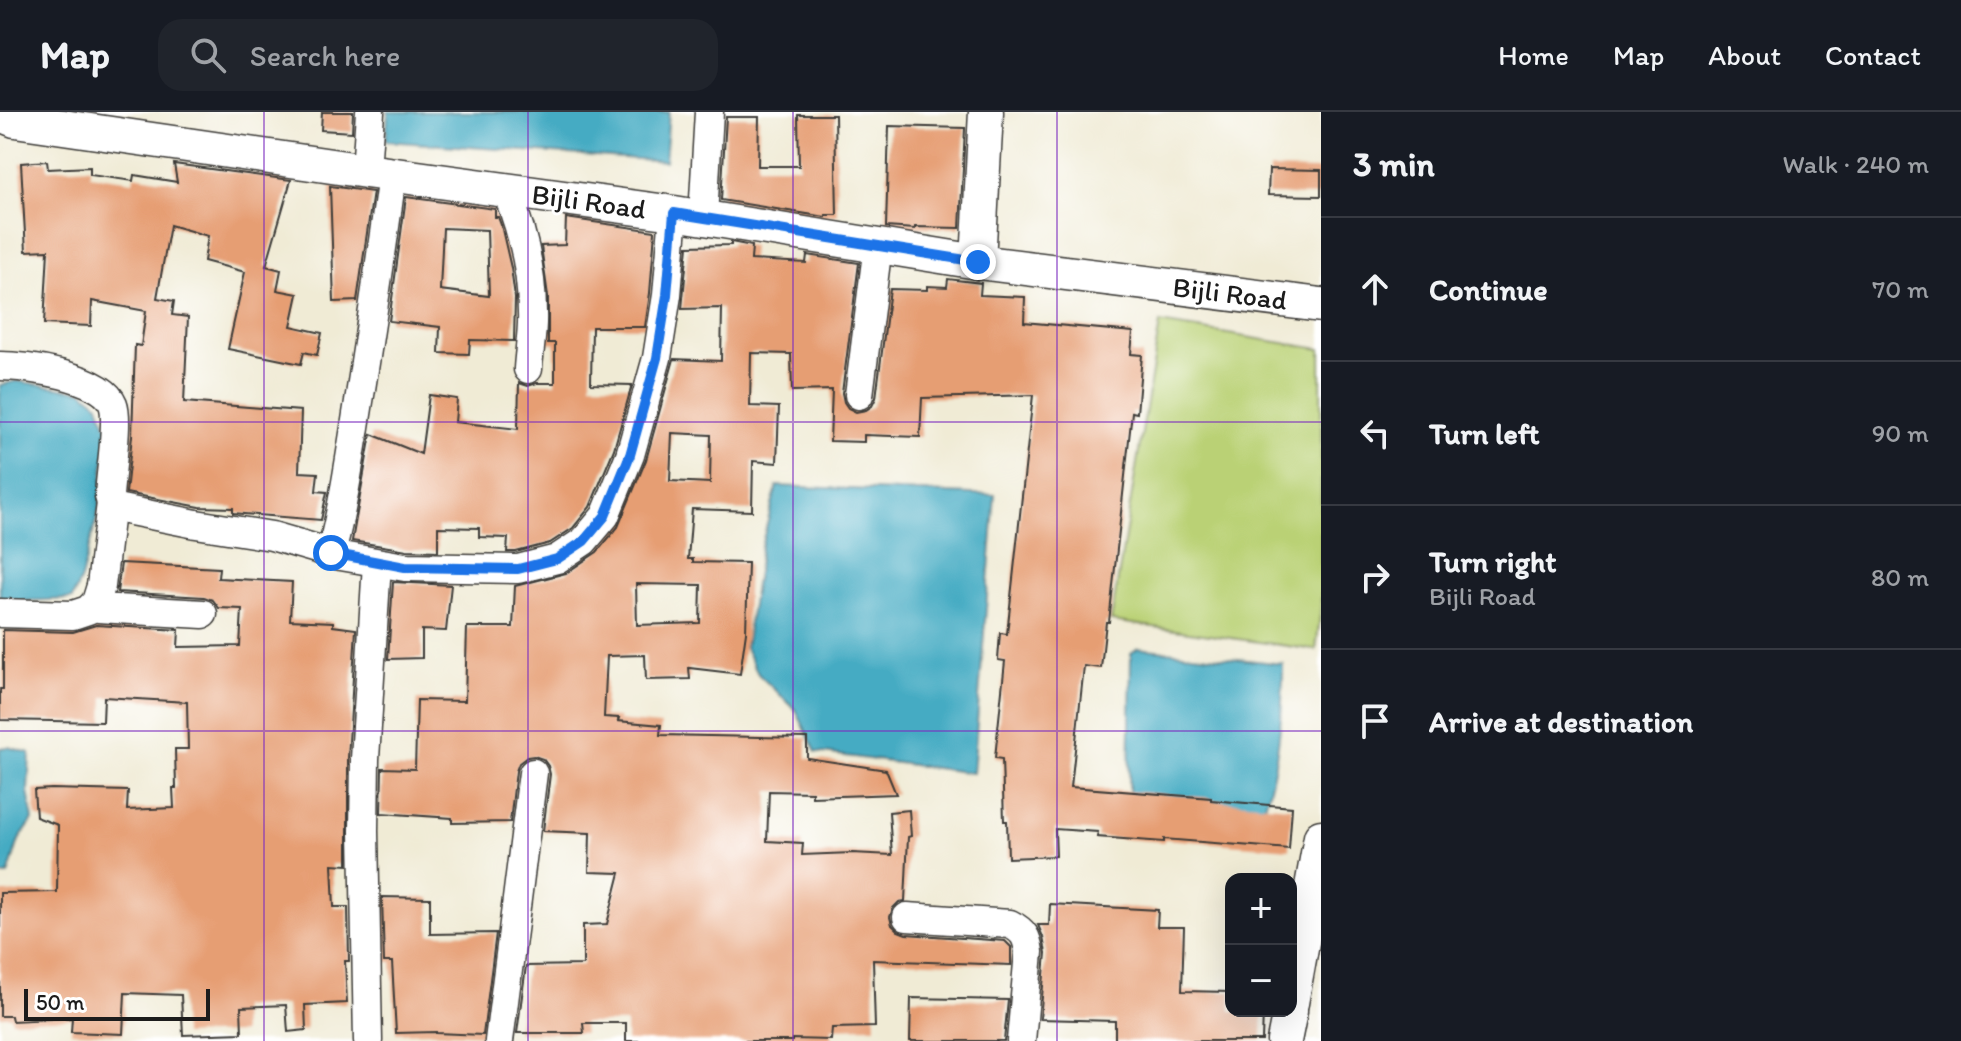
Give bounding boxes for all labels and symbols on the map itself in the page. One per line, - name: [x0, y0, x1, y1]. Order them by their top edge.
- street label: Bijli Road: [530, 176, 648, 226]
- route end: [960, 244, 996, 280]
- street label: Bijli Road: [1171, 269, 1289, 317]
- route start: [313, 535, 349, 571]
- scale bar: [24, 985, 210, 1021]

